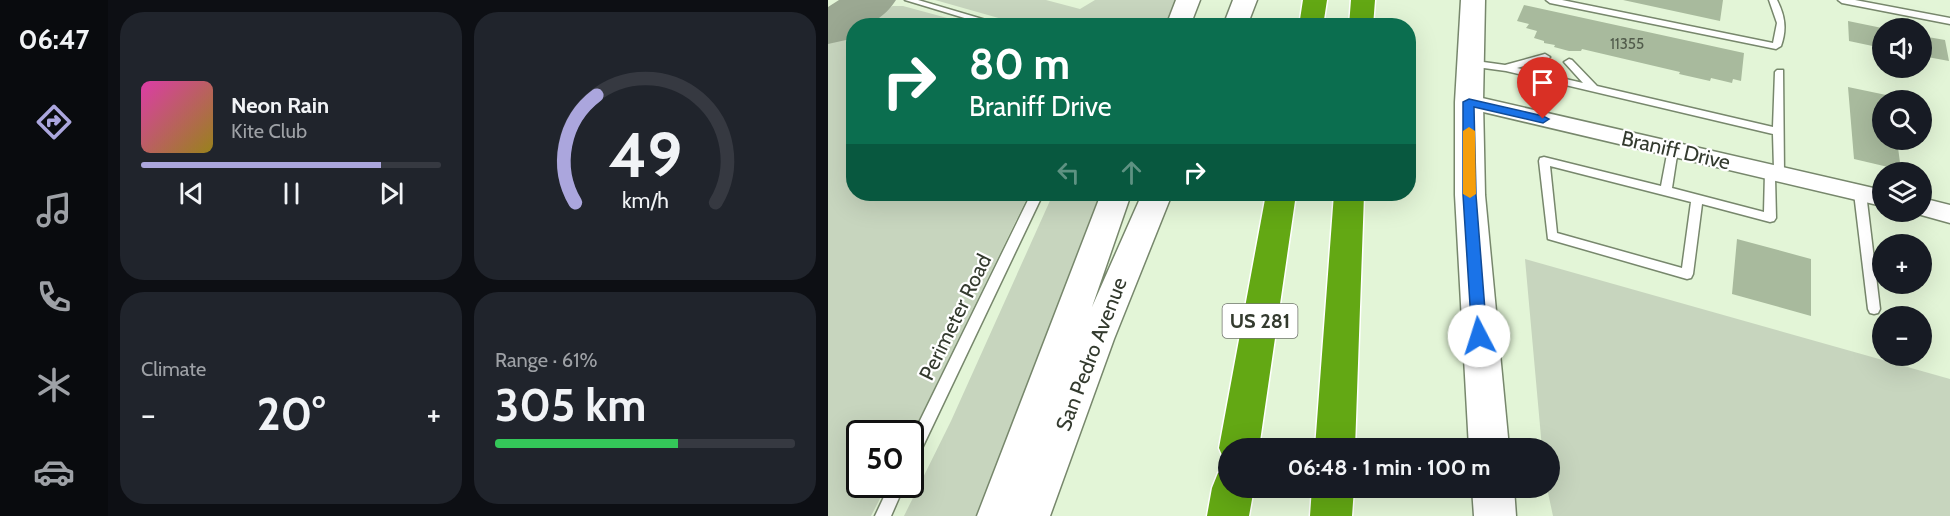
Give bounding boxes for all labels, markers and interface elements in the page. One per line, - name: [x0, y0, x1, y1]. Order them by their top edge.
- map controls: [1872, 18, 1932, 366]
- button: sound: [1872, 18, 1932, 78]
- text: 06:47: [19, 23, 89, 56]
- house number: 11355: [1610, 35, 1644, 53]
- text: 80 m: [969, 38, 1070, 90]
- icon: right: [870, 42, 948, 120]
- pin: [1517, 57, 1568, 119]
- icon: arrive: [1526, 66, 1559, 99]
- text: Braniff Drive: [969, 90, 1112, 123]
- button: search: [1872, 90, 1932, 150]
- text: Neon Rain: [231, 92, 329, 119]
- icon: directions: [33, 101, 75, 143]
- text: 49: [608, 117, 682, 193]
- text: Kite Club: [231, 119, 307, 143]
- street label: Braniff Drive: [1619, 125, 1733, 175]
- icon: left: [1052, 156, 1085, 189]
- icon: ahead: [1115, 156, 1148, 189]
- icon: right: [1178, 156, 1211, 189]
- button: layers: [1872, 162, 1932, 222]
- icon: previous: [175, 177, 208, 210]
- icon: pause: [275, 177, 308, 210]
- icon: next: [375, 177, 408, 210]
- text: km/h: [622, 187, 668, 213]
- icon: music: [33, 189, 75, 231]
- button: +: [1872, 234, 1932, 294]
- street label: Perimeter Road: [914, 250, 996, 384]
- street label: San Pedro Avenue: [1050, 274, 1132, 434]
- icon: phone: [33, 276, 75, 318]
- road number: US 281: [1222, 304, 1298, 338]
- position arrow: [1447, 304, 1511, 368]
- button: −: [1872, 306, 1932, 366]
- text: Range · 61%: [495, 348, 597, 372]
- text: Climate: [141, 357, 206, 381]
- icon: climate: [33, 364, 75, 406]
- text: 305 km: [495, 378, 646, 432]
- text: 20°: [257, 387, 325, 441]
- text: −: [141, 394, 156, 434]
- text: +: [426, 394, 441, 434]
- speed limit sign: 50: [846, 420, 924, 498]
- icon: car: [33, 451, 75, 493]
- text: 06:48 · 1 min · 100 m: [1288, 454, 1490, 481]

